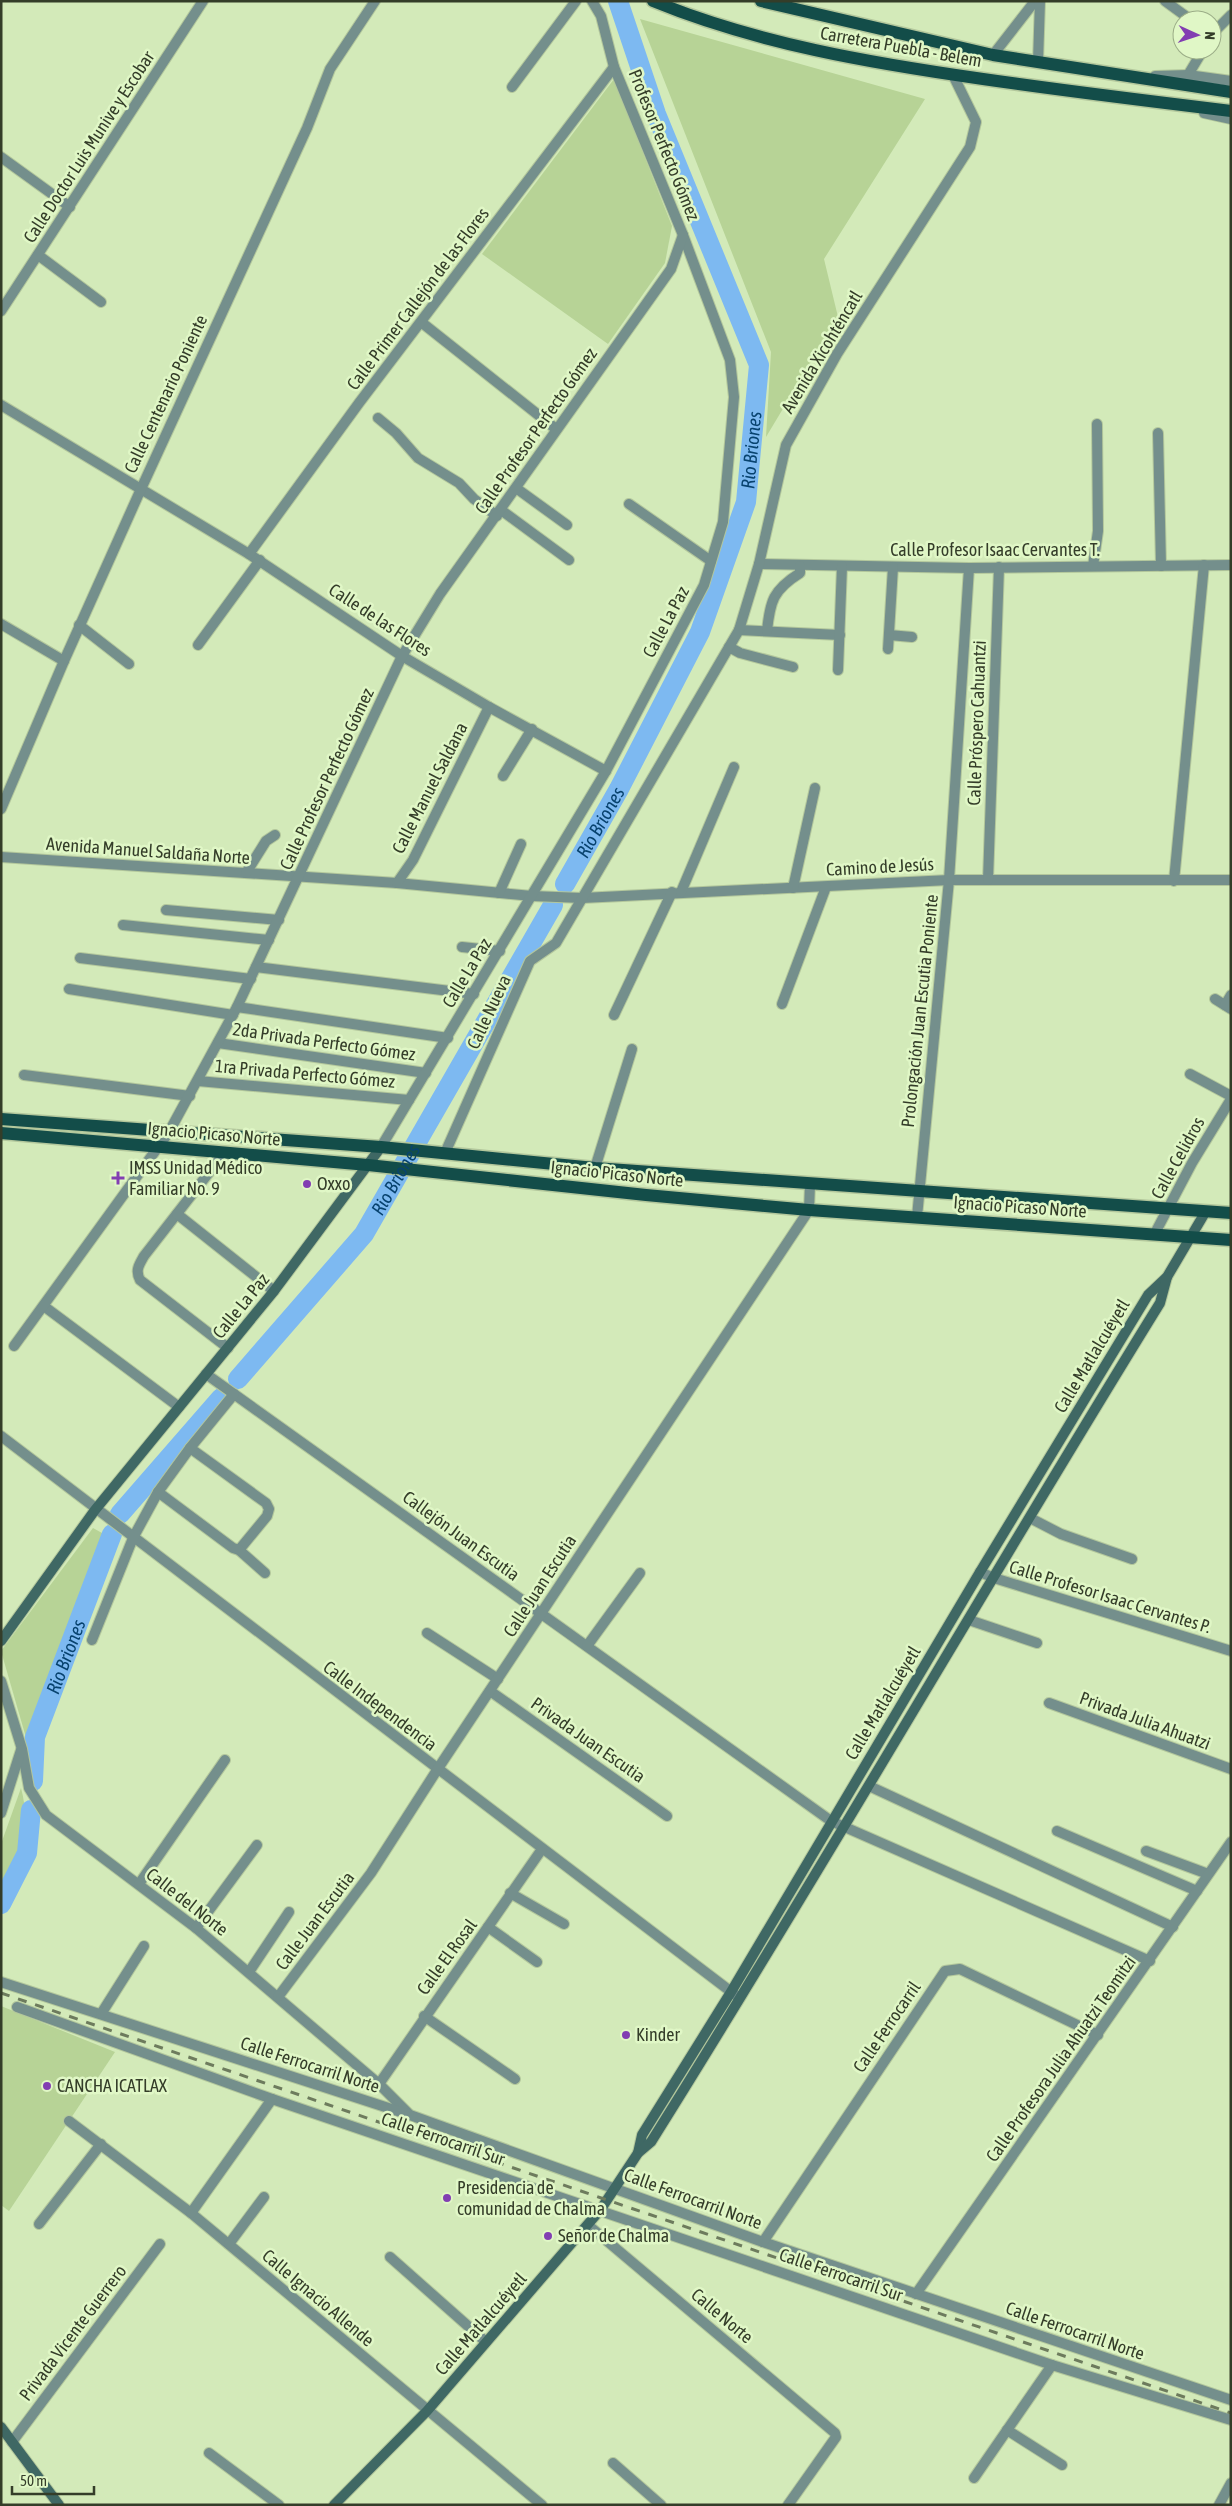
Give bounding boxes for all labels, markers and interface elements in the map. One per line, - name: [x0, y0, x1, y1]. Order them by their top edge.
- north arrow: [1172, 10, 1222, 60]
- street label: Carretera Puebla - Belem: [819, 22, 983, 71]
- text: N: [1202, 31, 1218, 40]
- street label: Calle Doctor Luis Munive y Escobar: [19, 46, 159, 246]
- street label: Profesor Perfecto Gómez: [624, 66, 705, 224]
- street label: Calle Primer Callejón de las Flores: [342, 203, 493, 394]
- street label: Avenida Xicohténcatl: [777, 286, 867, 417]
- street label: Calle Centenario Poniente: [120, 311, 211, 476]
- street label: Calle Profesor Perfecto Gómez: [470, 343, 601, 518]
- water label: Rio Briones: [736, 410, 766, 490]
- street label: Calle Profesor Isaac Cervantes T.: [890, 539, 1100, 560]
- street label: Calle de las Flores: [325, 579, 435, 660]
- street label: Calle La Paz: [638, 582, 693, 661]
- street label: Calle Próspero Cahuantzi: [963, 640, 990, 806]
- street label: Calle Profesor Perfecto Gómez: [275, 684, 378, 873]
- street label: Calle Manuel Saldana: [387, 719, 472, 857]
- water label: Rio Briones: [571, 783, 629, 862]
- street label: Avenida Manuel Saldaña Norte: [45, 833, 251, 868]
- street label: Camino de Jesús: [826, 853, 934, 880]
- street label: Prolongación Juan Escutia Poniente: [897, 893, 942, 1128]
- street label: Calle La Paz: [438, 934, 496, 1011]
- street label: Calle Nueva: [462, 971, 515, 1052]
- street label: 2da Privada Perfecto Gómez: [231, 1018, 417, 1065]
- street label: 1ra Privada Perfecto Gómez: [214, 1055, 396, 1092]
- street label: Calle Celidros: [1146, 1113, 1209, 1202]
- street label: Ignacio Picaso Norte: [147, 1117, 281, 1150]
- water label: Rio Briones: [366, 1140, 424, 1219]
- street label: Ignacio Picaso Norte: [550, 1156, 685, 1191]
- place label: IMSS Unidad Médico Familiar No. 9: [129, 1157, 263, 1199]
- marker: IMSS Unidad Médico Familiar No. 9: [111, 1171, 125, 1185]
- place label: Oxxo: [317, 1173, 350, 1194]
- marker: Oxxo: [301, 1178, 313, 1190]
- street label: Ignacio Picaso Norte: [953, 1191, 1087, 1222]
- street label: Calle La Paz: [208, 1269, 274, 1342]
- street label: Calle Matlalcuéyetl: [1049, 1295, 1134, 1416]
- street label: Callejón Juan Escutia: [399, 1486, 524, 1585]
- street label: Calle Juan Escutia: [499, 1531, 580, 1641]
- street label: Calle Profesor Isaac Cervantes P.: [1007, 1556, 1213, 1637]
- water label: Rio Briones: [41, 1616, 90, 1697]
- street label: Calle Matlalcuéyetl: [840, 1642, 925, 1763]
- street label: Calle Independencia: [319, 1656, 441, 1755]
- street label: Privada Julia Ahuatzi: [1077, 1687, 1214, 1754]
- street label: Privada Juan Escutia: [527, 1692, 649, 1787]
- street label: Calle del Norte: [142, 1863, 232, 1940]
- street label: Calle Juan Escutia: [271, 1867, 358, 1974]
- street label: Calle El Rosal: [412, 1915, 481, 1999]
- street label: Calle Profesora Julia Ahuatzi Teomitzi: [981, 1952, 1140, 2166]
- street label: Calle Ferrocarril: [848, 1977, 925, 2076]
- place label: Kinder: [636, 2024, 680, 2045]
- marker: Kinder: [620, 2029, 632, 2041]
- street label: Calle Ferrocarril Norte: [238, 2032, 382, 2097]
- place label: CANCHA ICATLAX: [57, 2075, 168, 2096]
- marker: CANCHA ICATLAX: [41, 2080, 53, 2092]
- street label: Calle Ferrocarril Sur: [379, 2108, 508, 2170]
- street label: Calle Ferrocarril Norte: [621, 2164, 765, 2233]
- place label: Presidencia de comunidad de Chalma: [457, 2177, 605, 2219]
- marker: Presidencia de comunidad de Chalma: [441, 2192, 453, 2204]
- place label: Señor de Chalma: [558, 2225, 669, 2246]
- marker: Señor de Chalma: [542, 2230, 554, 2242]
- street label: Calle Ferrocarril Sur: [777, 2244, 906, 2306]
- street label: Calle Ignacio Allende: [258, 2245, 378, 2350]
- street label: Privada Vicente Guerrero: [15, 2261, 130, 2405]
- street label: Calle Matlalcuéyetl: [431, 2268, 531, 2379]
- street label: Calle Norte: [687, 2284, 757, 2347]
- street label: Calle Ferrocarril Norte: [1003, 2297, 1147, 2364]
- scale bar: [12, 2464, 95, 2496]
- text: 50 m: [20, 2472, 47, 2489]

